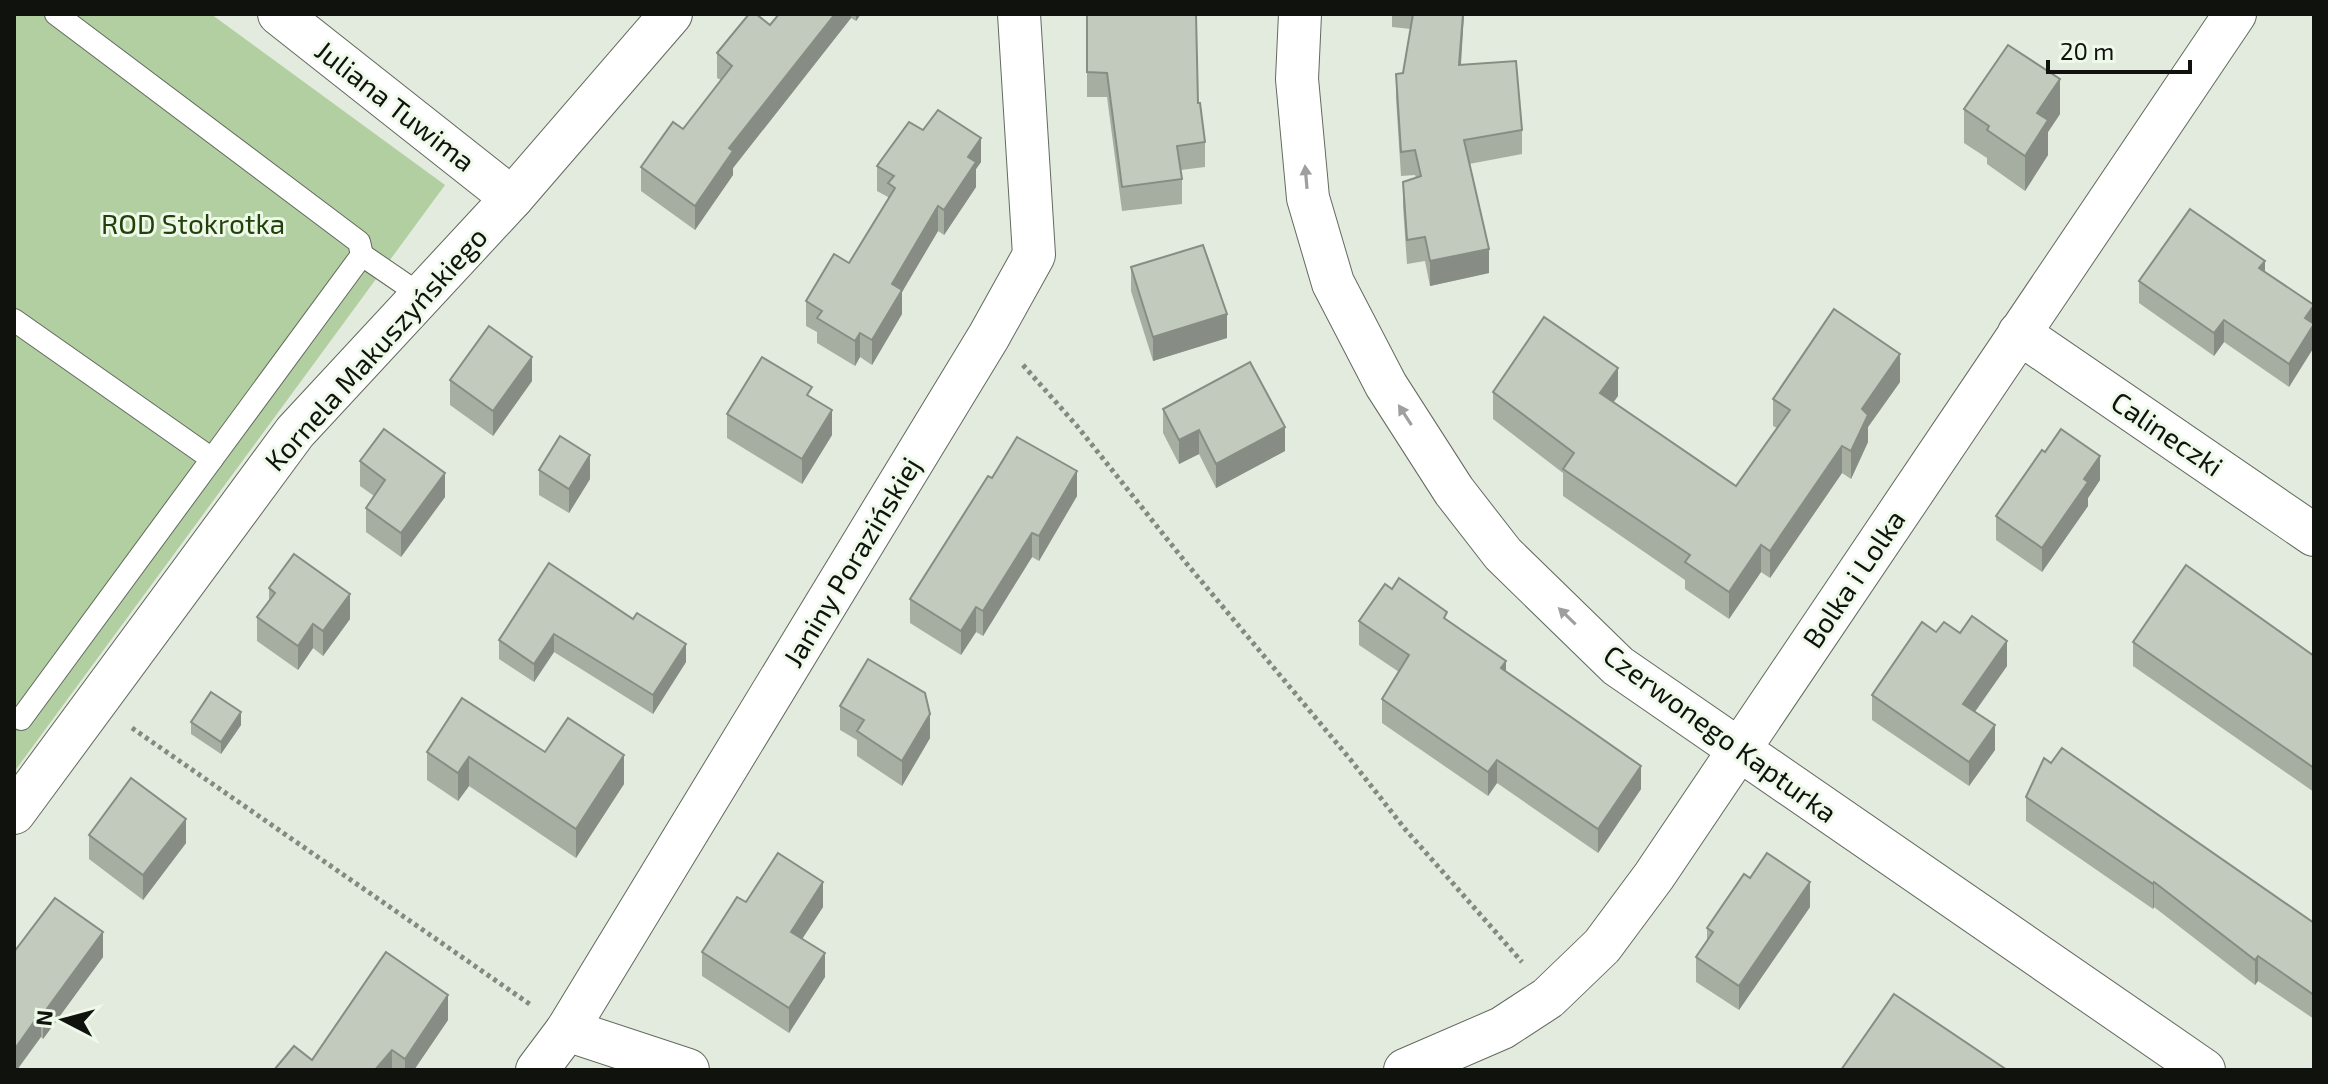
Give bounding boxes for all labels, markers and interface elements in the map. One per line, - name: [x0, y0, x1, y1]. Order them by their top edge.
- scale bar: [2048, 24, 2190, 74]
- street label: Juliana Tuwima: [309, 32, 482, 178]
- text: 20 m: [2060, 36, 2114, 65]
- one-way arrow: [1299, 164, 1312, 189]
- park label: ROD Stokrotka: [101, 206, 285, 240]
- street label: Kornela Makuszyńskiego: [257, 219, 494, 477]
- street label: Calineczki: [2105, 384, 2230, 483]
- one-way arrow: [1398, 404, 1413, 426]
- street label: Janiny Porazińskiej: [775, 450, 927, 673]
- street label: Bolka i Lolka: [1795, 503, 1912, 654]
- one-way arrow: [1558, 608, 1577, 626]
- street label: Czerwonego Kapturka: [1597, 637, 1844, 829]
- north arrow: [24, 980, 104, 1060]
- text: N: [29, 1009, 57, 1027]

